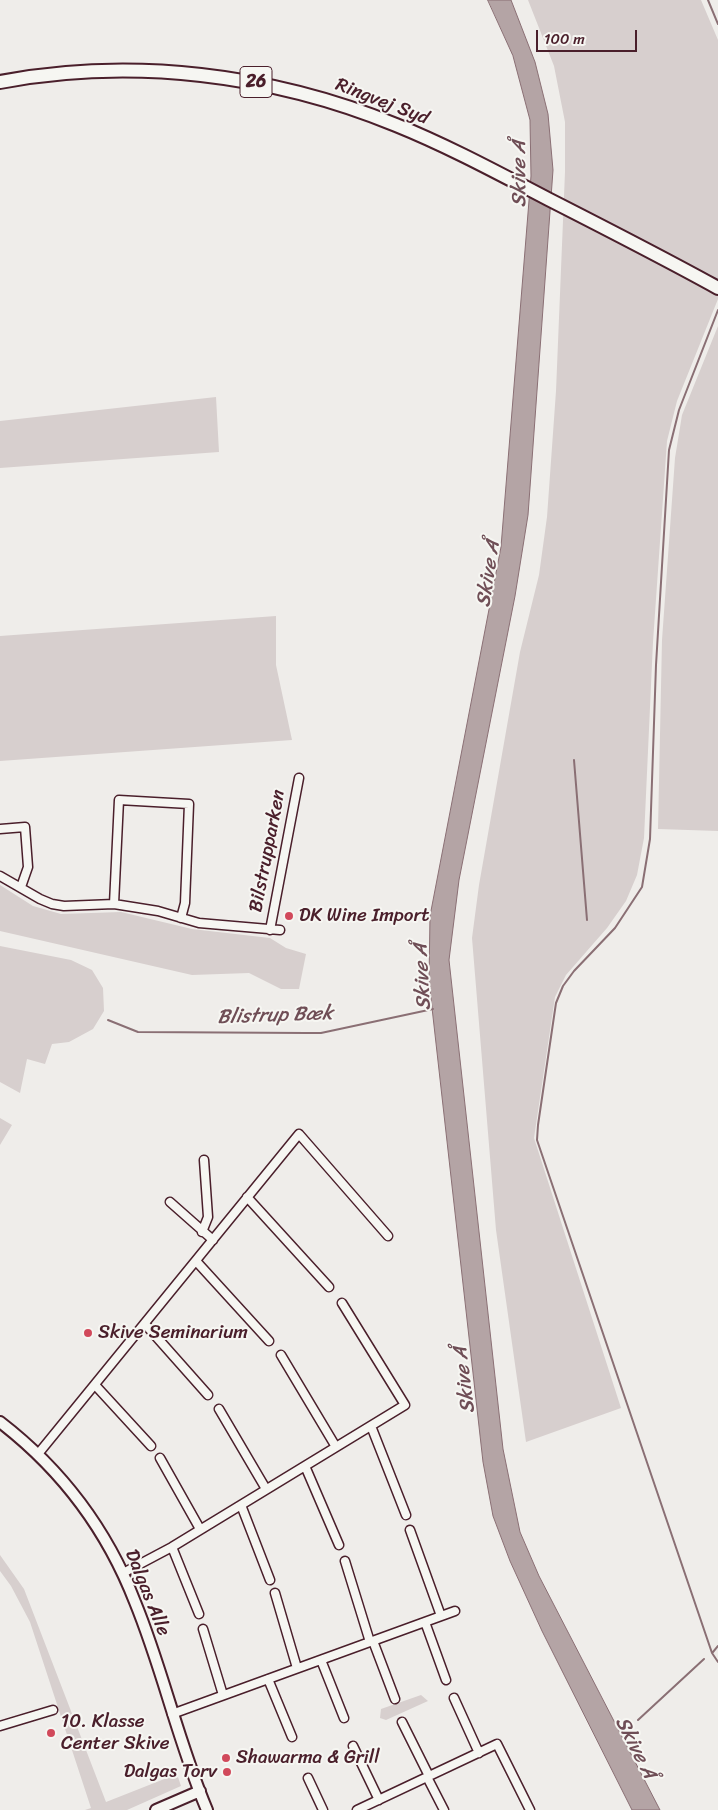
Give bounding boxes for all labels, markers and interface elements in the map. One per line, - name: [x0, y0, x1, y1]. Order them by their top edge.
- scale bar: [538, 20, 639, 52]
- text: 100 m: [544, 26, 585, 52]
- road number: 26: [240, 66, 272, 98]
- street label: Ringvej Syd: [332, 74, 432, 130]
- water label: Skive Å: [508, 141, 532, 207]
- water label: Skive Å: [472, 539, 506, 609]
- street label: Bilstrupparken: [245, 788, 291, 914]
- place label: DK Wine Import: [299, 905, 430, 927]
- marker: DK Wine Import: [283, 910, 295, 922]
- water label: Skive Å: [409, 943, 437, 1011]
- water label: Blistrup Bæk: [217, 1002, 333, 1030]
- place label: Skive Seminarium: [98, 1322, 248, 1344]
- marker: Skive Seminarium: [82, 1327, 94, 1339]
- water label: Skive Å: [449, 1345, 481, 1415]
- street label: Dalgas Alle: [119, 1546, 175, 1640]
- place label: 10. Klasse Center Skive: [61, 1711, 170, 1755]
- water label: Skive Å: [609, 1713, 661, 1783]
- marker: 10. Klasse Center Skive: [45, 1727, 57, 1739]
- place label: Shawarma & Grill: [236, 1747, 380, 1769]
- marker: Shawarma & Grill: [220, 1752, 232, 1764]
- place label: Dalgas Torv: [124, 1761, 217, 1783]
- marker: Dalgas Torv: [221, 1766, 233, 1778]

